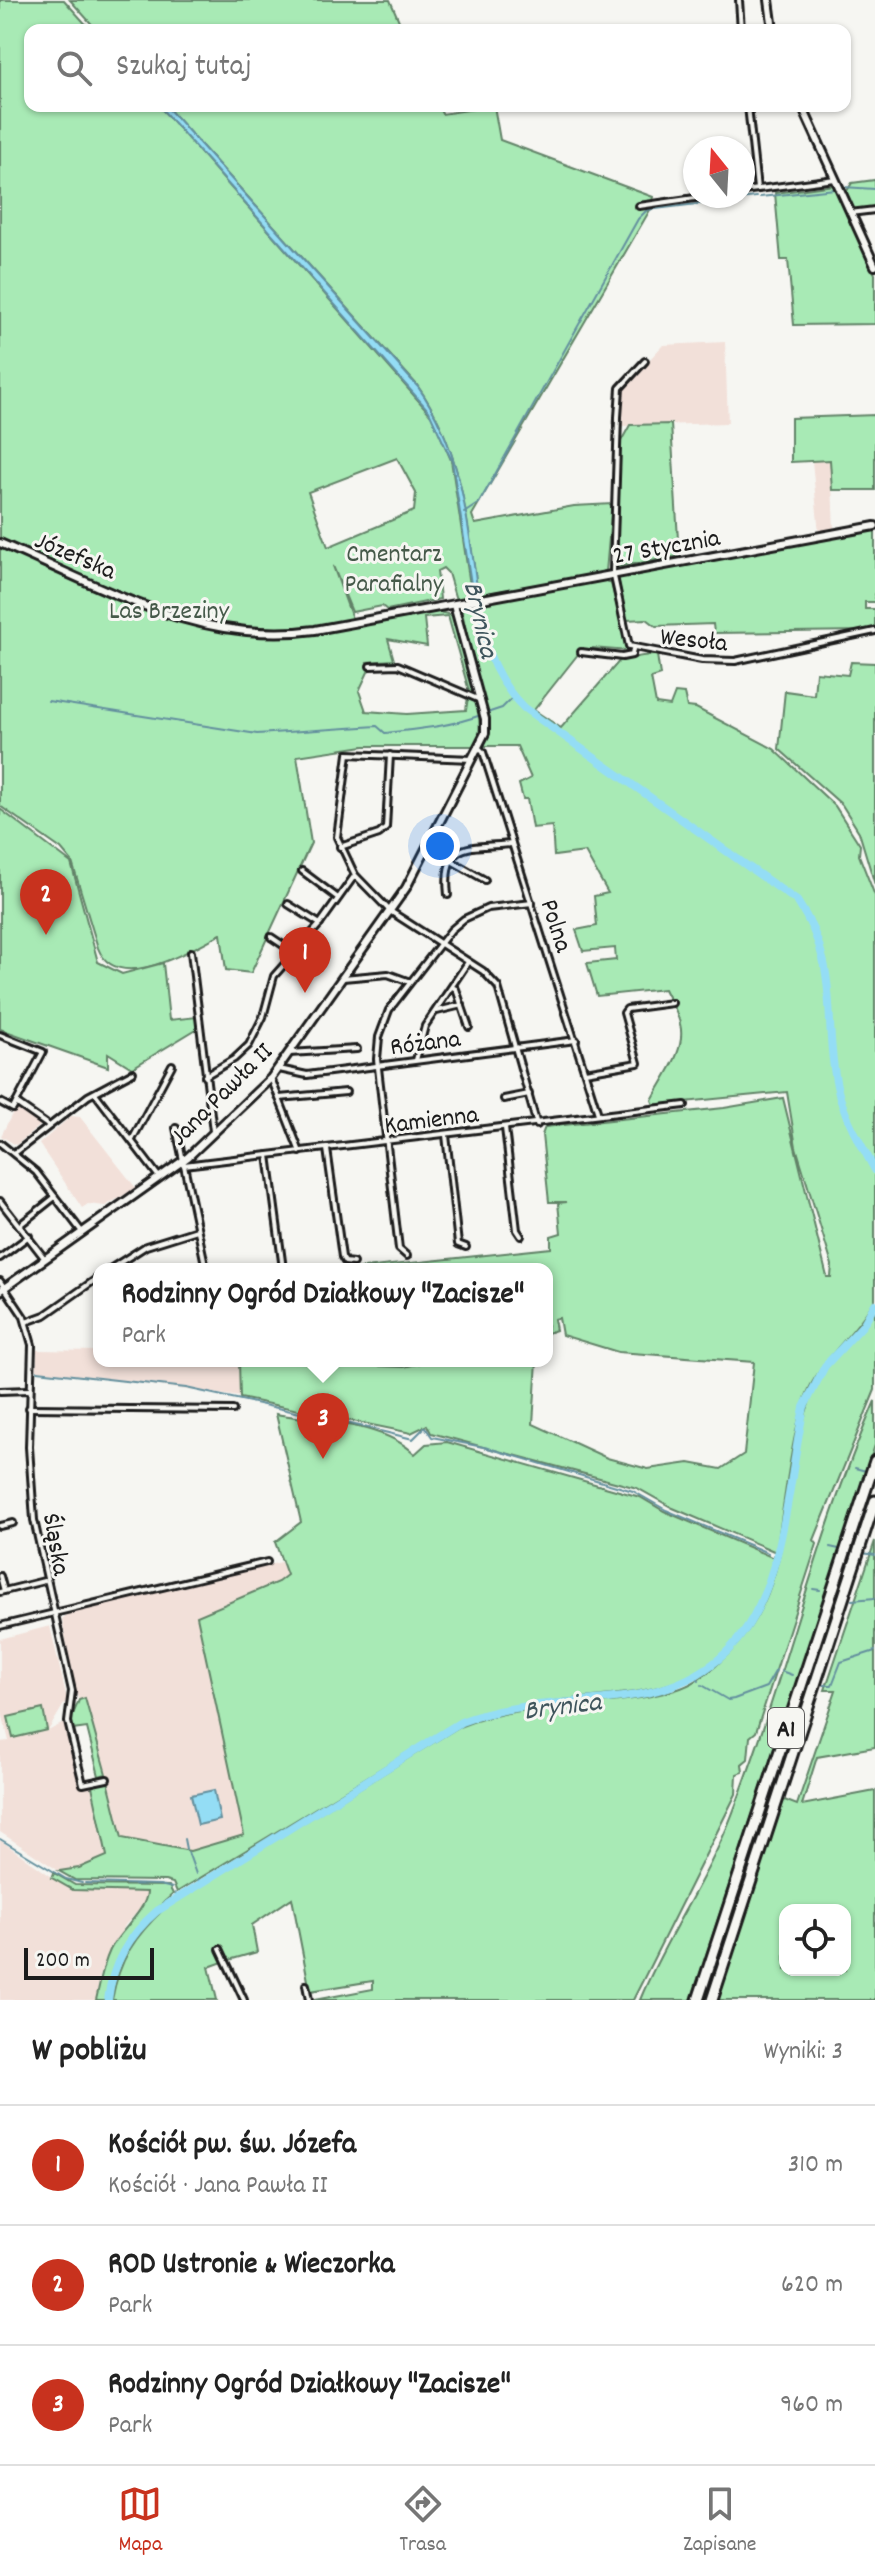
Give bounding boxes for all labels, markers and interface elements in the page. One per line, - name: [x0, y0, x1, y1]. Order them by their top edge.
- search box: [24, 24, 851, 112]
- icon: search: [52, 46, 96, 90]
- text: Szukaj tutaj: [116, 47, 252, 90]
- north arrow: [683, 136, 755, 208]
- street label: 27 Stycznia: [610, 521, 724, 576]
- street label: Józefska: [28, 524, 122, 591]
- park label: Cmentarz Parafialny: [345, 537, 444, 604]
- water label: Brynica: [450, 578, 507, 664]
- park label: Las Brzeziny: [109, 594, 230, 631]
- street label: Wesoła: [658, 620, 730, 663]
- your location: [420, 826, 460, 866]
- pin: 2: [20, 869, 72, 935]
- street label: Polna: [529, 895, 581, 958]
- pin: 1: [279, 927, 331, 993]
- street label: Różana: [388, 1022, 463, 1067]
- street label: Jana Pawła II: [162, 1035, 283, 1156]
- street label: Kamienna: [382, 1097, 481, 1146]
- popup: [93, 1263, 553, 1367]
- text: Rodzinny Ogród Działkowy "Zacisze": [122, 1275, 524, 1318]
- text: Park: [122, 1318, 166, 1355]
- pin: 3: [297, 1393, 349, 1459]
- street label: Śląska: [31, 1511, 78, 1579]
- water label: Brynica: [522, 1684, 605, 1734]
- road number: A1: [768, 1708, 804, 1748]
- map controls: [779, 1904, 851, 1976]
- button: locate: [779, 1904, 851, 1976]
- scale bar: [24, 1944, 154, 1980]
- text: 200 m: [36, 1946, 90, 1977]
- text: W pobliżu: [32, 2028, 147, 2077]
- text: Wyniki: 3: [764, 2034, 843, 2071]
- text: Kościół pw. św. Józefa: [108, 2125, 356, 2168]
- text: 1: [55, 2147, 61, 2184]
- text: 310 m: [788, 2147, 843, 2184]
- text: Kościół · Jana Pawła II: [108, 2168, 327, 2205]
- text: ROD Ustronie & Wieczorka: [108, 2245, 395, 2288]
- text: 2: [52, 2267, 64, 2304]
- text: 620 m: [781, 2267, 843, 2304]
- text: Park: [108, 2288, 152, 2325]
- text: Rodzinny Ogród Działkowy "Zacisze": [108, 2365, 511, 2408]
- text: 3: [52, 2387, 64, 2424]
- text: 960 m: [780, 2387, 843, 2424]
- text: Park: [108, 2408, 152, 2445]
- tab: Mapa: [118, 2482, 162, 2561]
- tab: Trasa: [399, 2482, 446, 2561]
- tab: Zapisane: [683, 2482, 757, 2561]

